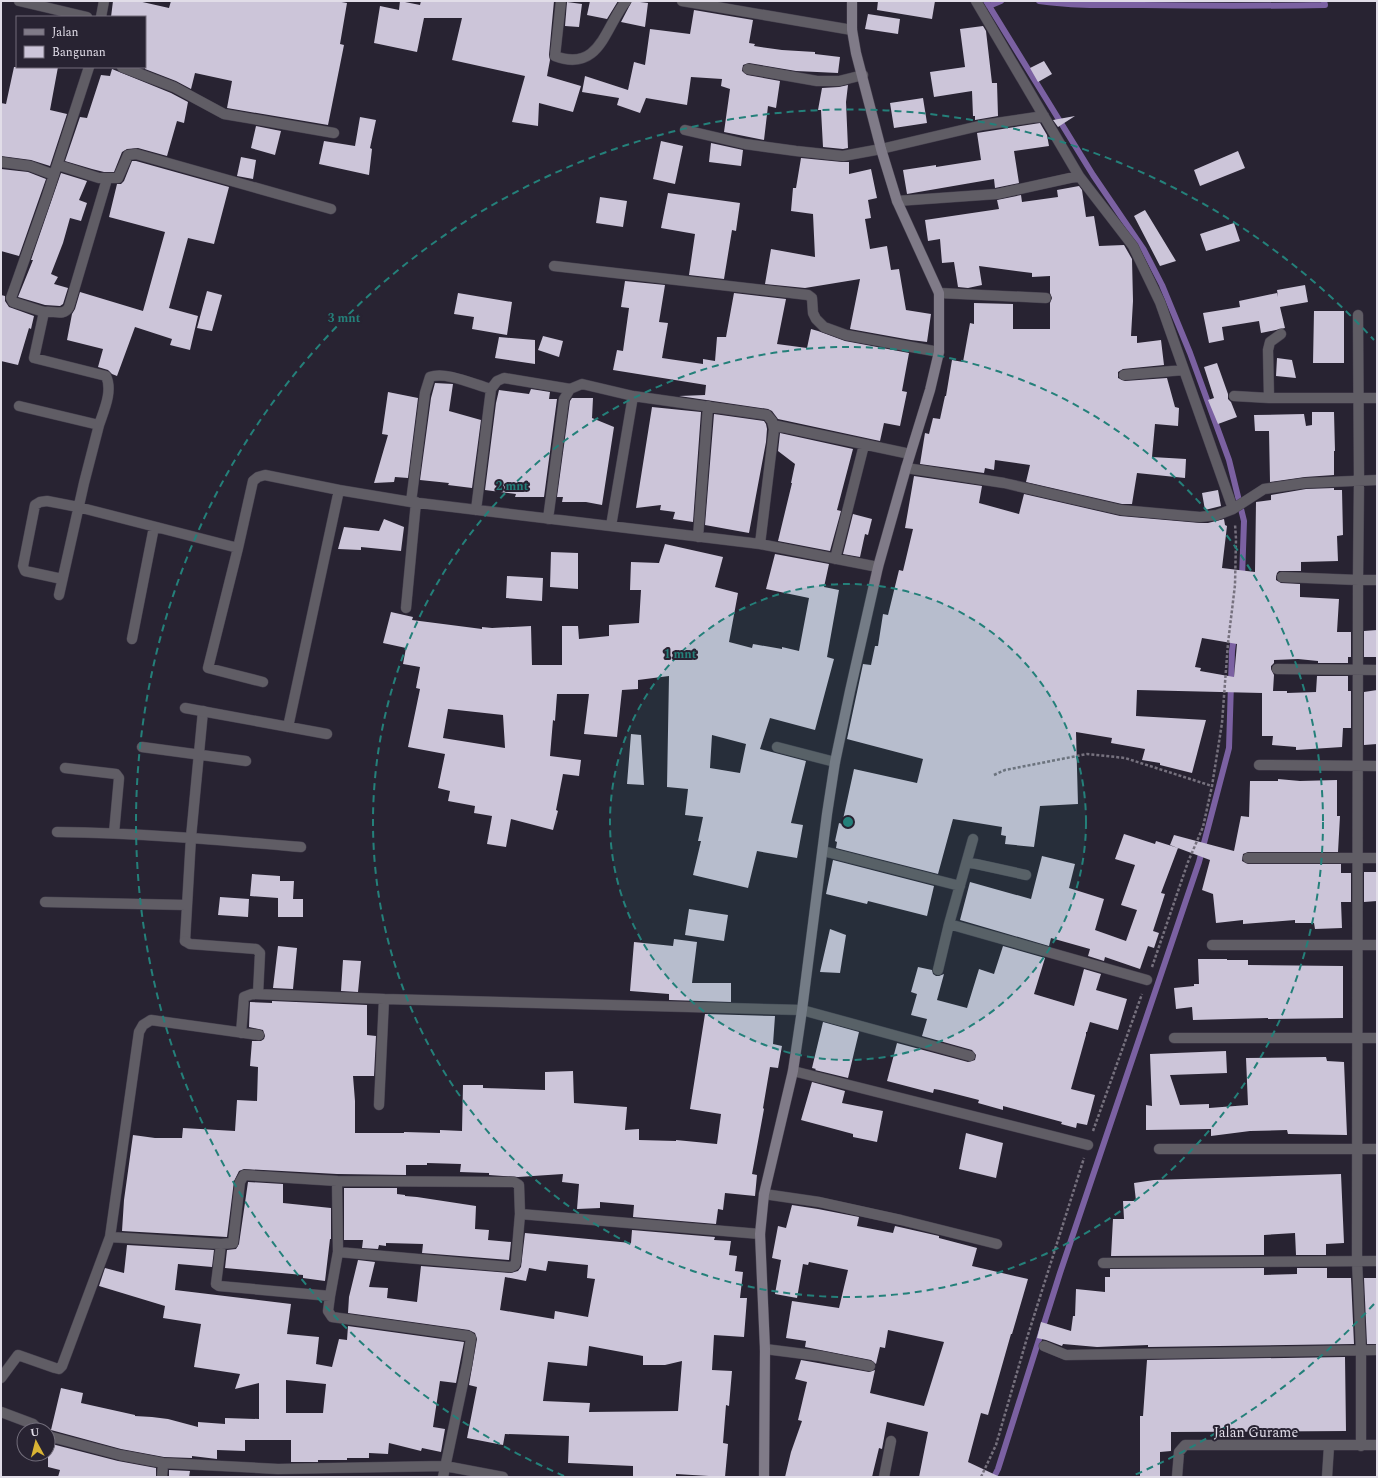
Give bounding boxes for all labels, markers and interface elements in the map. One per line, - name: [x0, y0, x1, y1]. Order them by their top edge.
- legend: [16, 16, 146, 68]
- text: Jalan: [52, 23, 79, 42]
- text: Bangunan: [52, 43, 106, 62]
- text: 3 mnt: [328, 309, 361, 328]
- text: 2 mnt: [496, 477, 529, 496]
- text: 1 mnt: [664, 645, 697, 664]
- centre of rings: [841, 815, 855, 829]
- north arrow: [16, 1422, 56, 1462]
- street label: Jalan Gurame: [1214, 1422, 1298, 1443]
- text: U: [29, 1424, 40, 1442]

